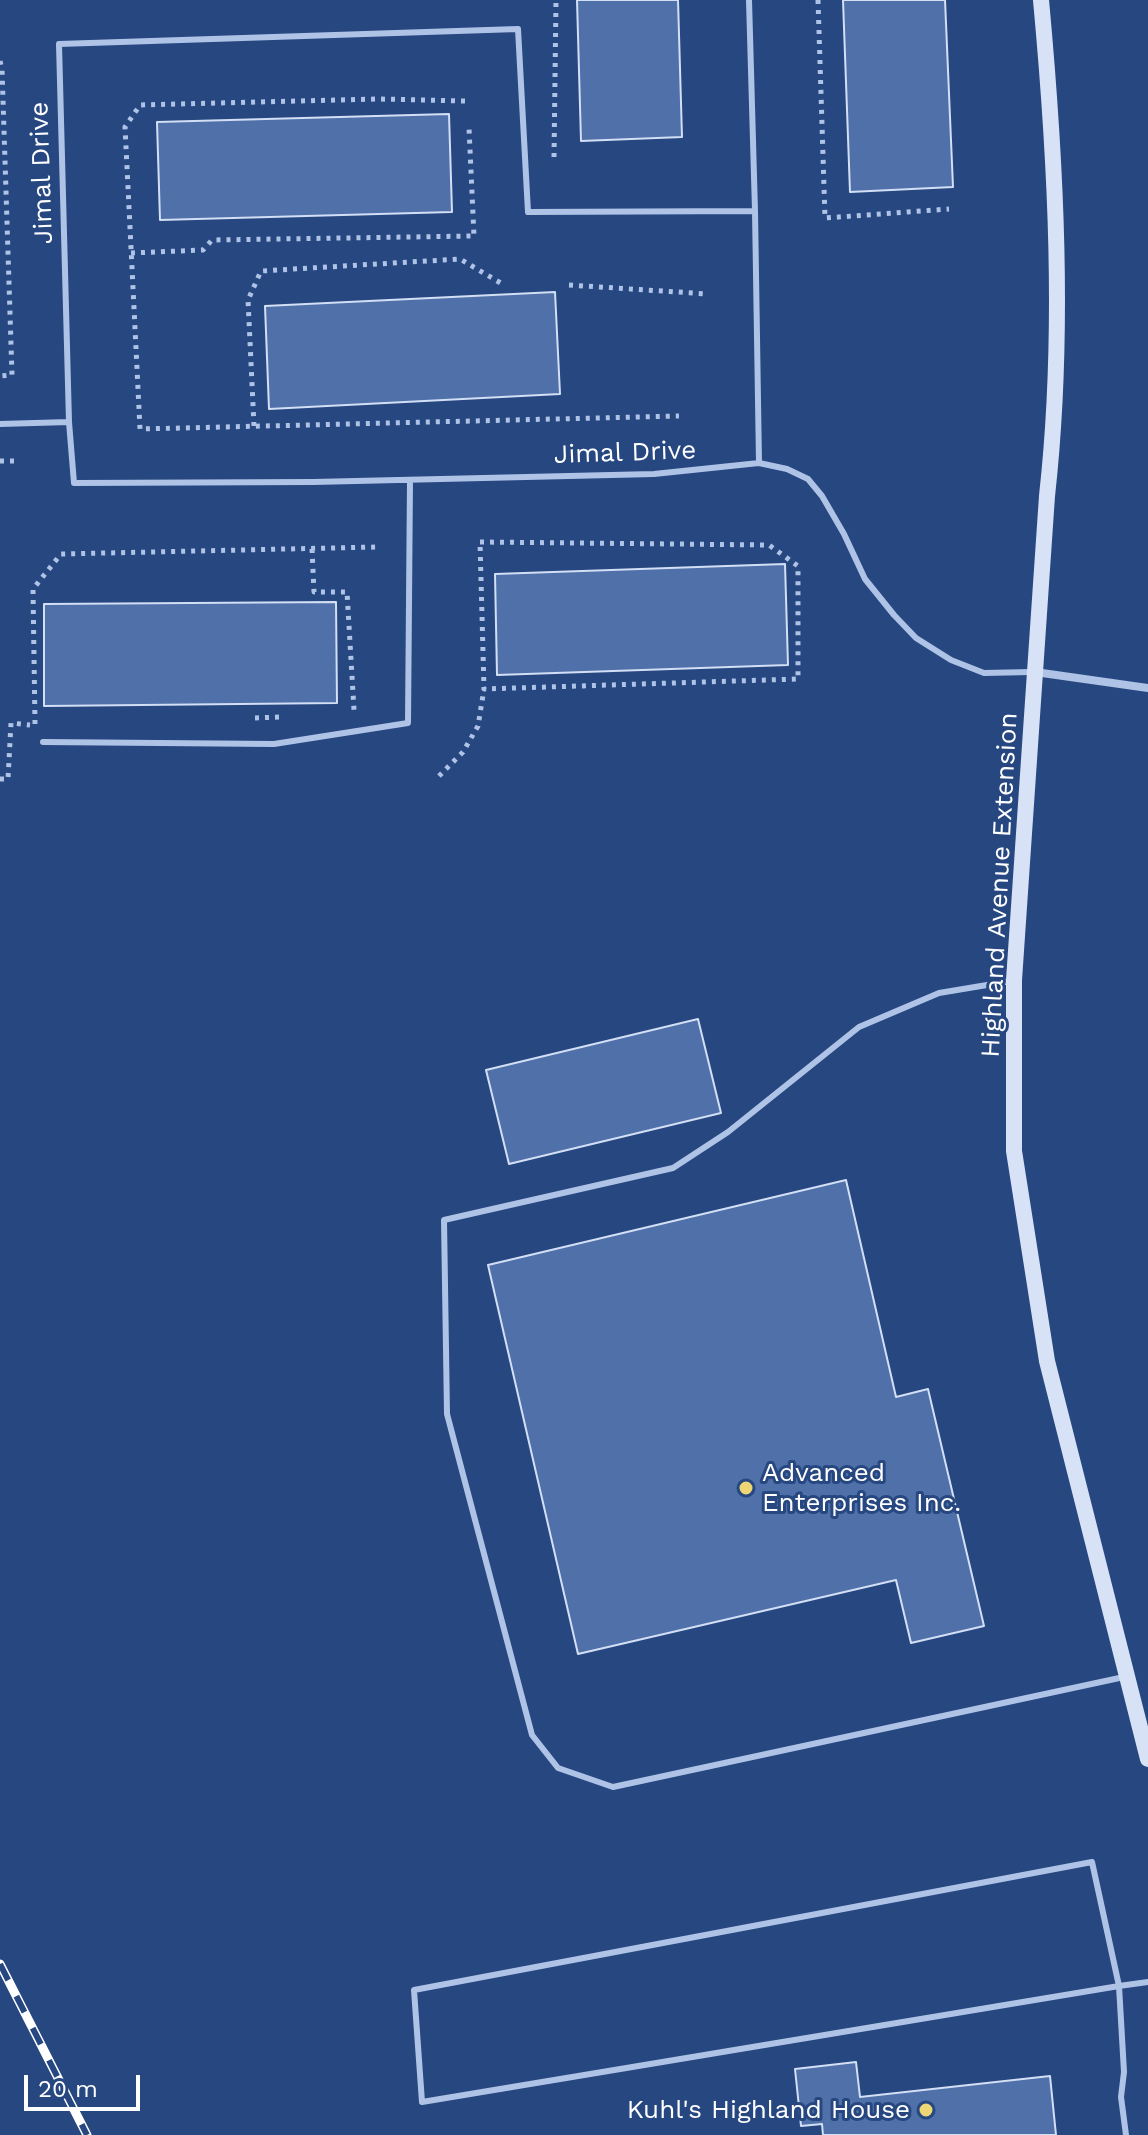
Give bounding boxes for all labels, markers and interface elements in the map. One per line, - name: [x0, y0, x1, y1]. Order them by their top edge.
- street label: Jimal Drive: [24, 101, 60, 245]
- street label: Jimal Drive: [553, 435, 697, 471]
- street label: Highland Avenue Extension: [975, 712, 1025, 1058]
- place label: Advanced Enterprises Inc.: [762, 1457, 961, 1518]
- marker: Advanced Enterprises Inc.: [737, 1479, 755, 1497]
- scale bar: [28, 2059, 144, 2109]
- text: 20 m: [38, 2075, 98, 2103]
- place label: Kuhl's Highland House: [627, 2094, 910, 2126]
- marker: Kuhl's Highland House: [917, 2101, 935, 2119]

